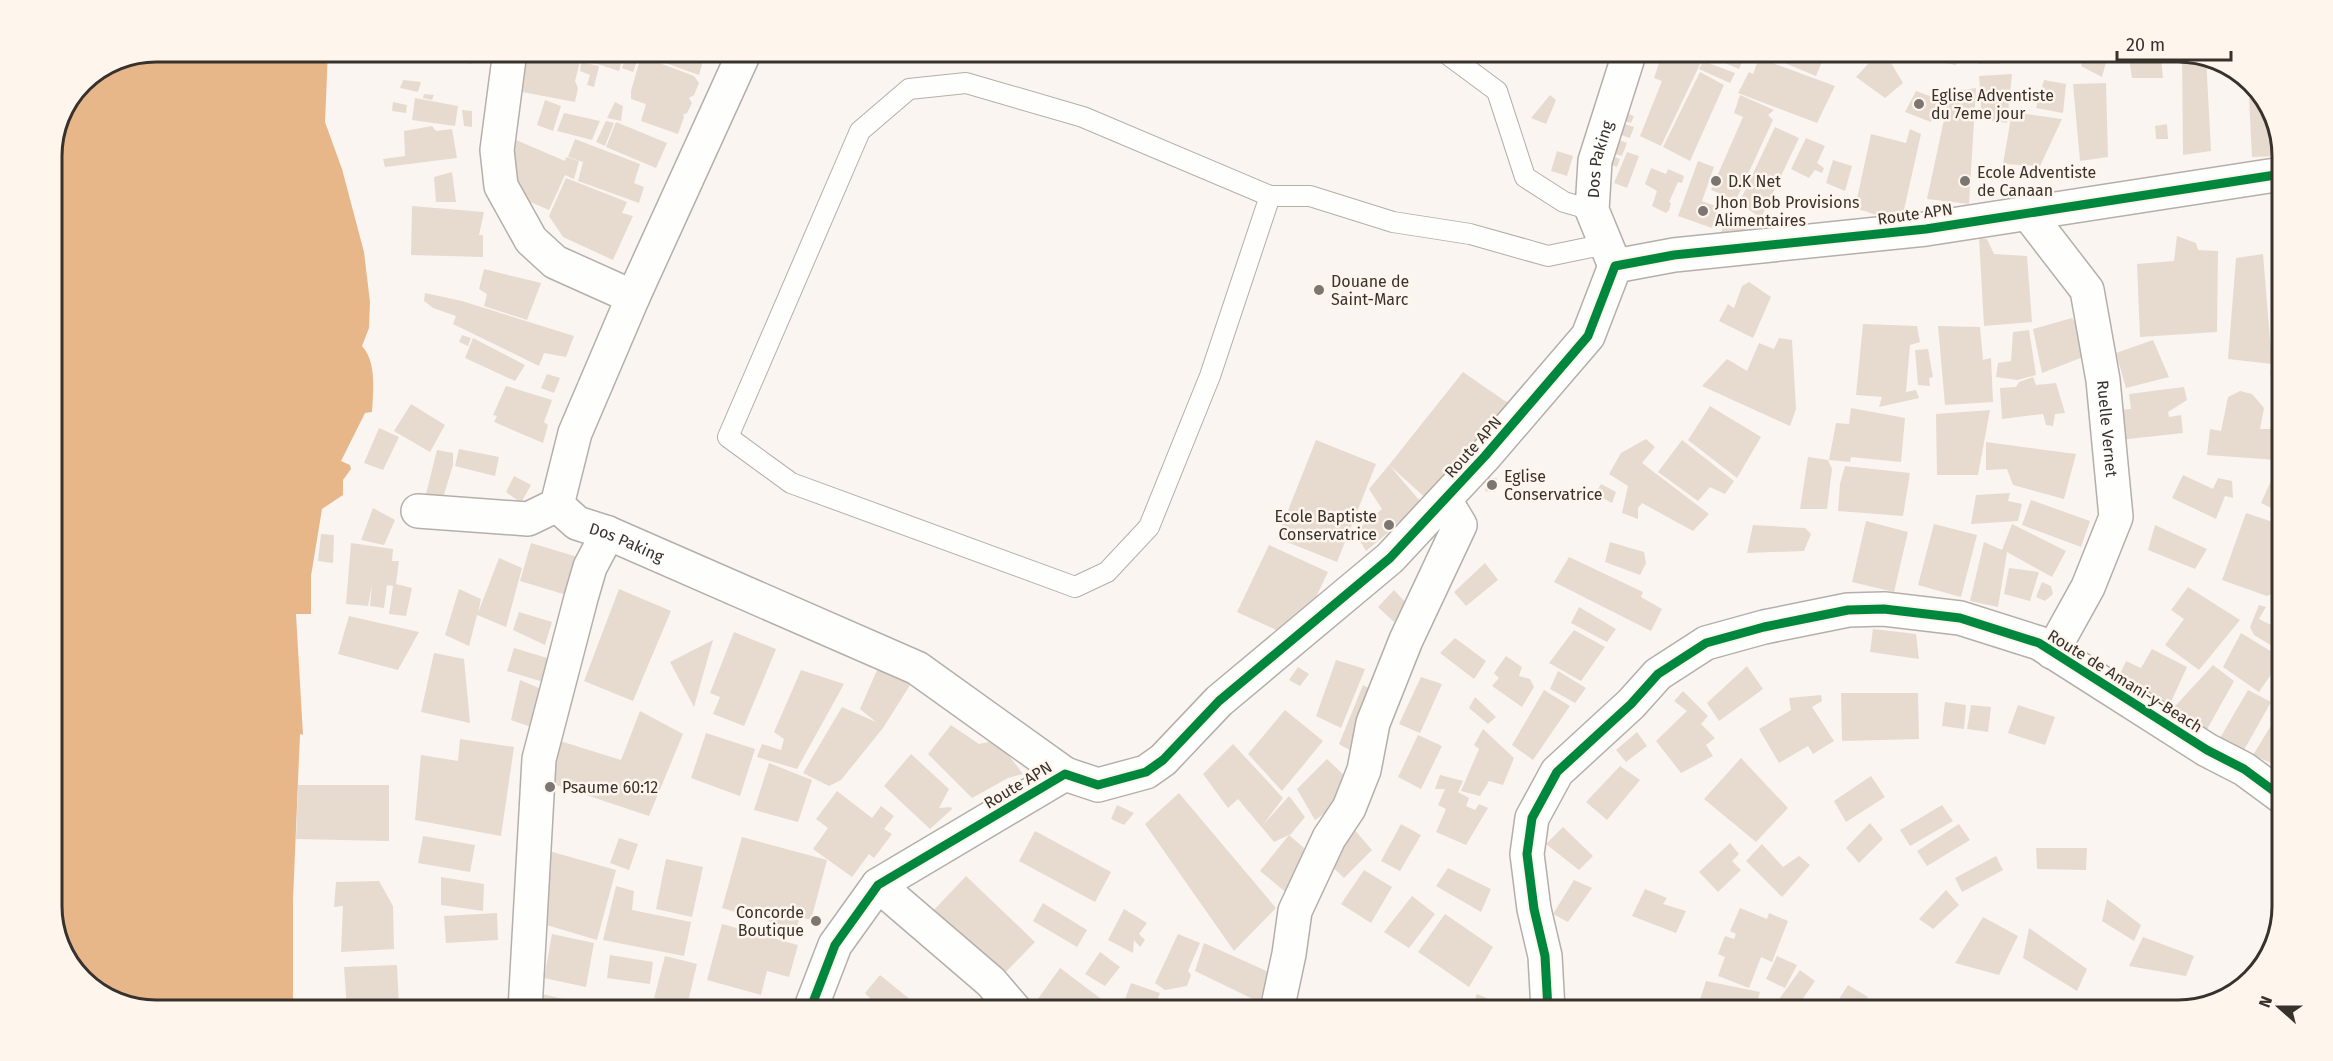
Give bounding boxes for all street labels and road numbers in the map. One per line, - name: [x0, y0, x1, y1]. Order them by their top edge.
- street label: Dos Paking: [1583, 118, 1617, 199]
- street label: Route APN: [1876, 199, 1954, 229]
- street label: Ruelle Vernet: [2094, 379, 2122, 478]
- street label: Route APN: [1441, 412, 1505, 482]
- street label: Dos Paking: [587, 518, 667, 566]
- street label: Route de Amani-y-Beach: [2044, 625, 2206, 737]
- street label: Route APN: [981, 757, 1055, 813]

